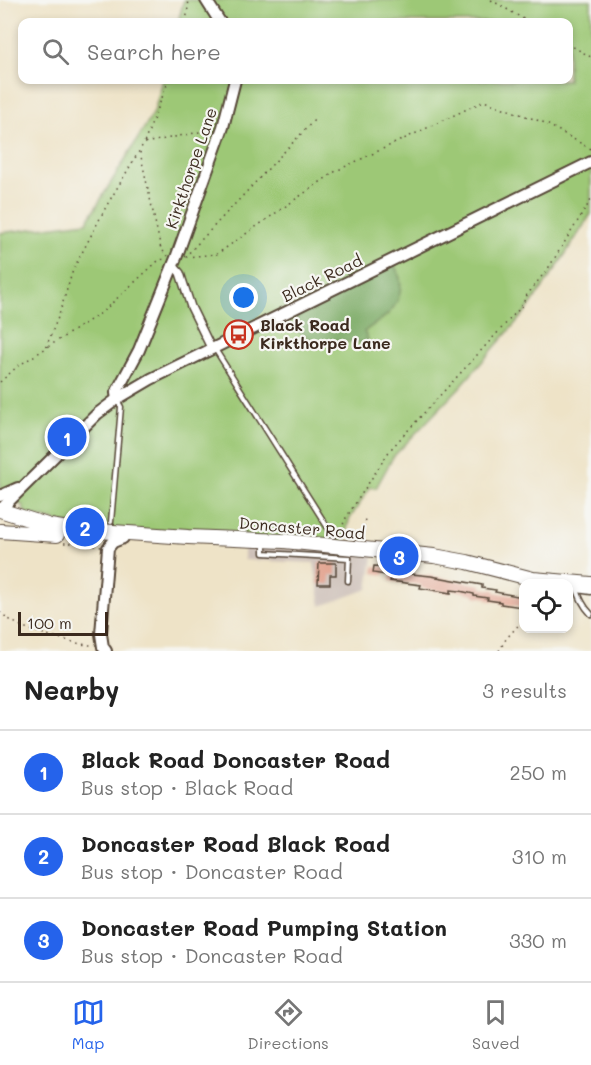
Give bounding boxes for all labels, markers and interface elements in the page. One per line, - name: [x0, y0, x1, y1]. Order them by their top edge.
- search box: [18, 18, 573, 84]
- icon: search: [39, 35, 72, 68]
- text: Search here: [87, 37, 221, 66]
- street label: Kirkthorpe Lane: [160, 104, 221, 231]
- street label: Black Road: [278, 249, 365, 306]
- your location: [229, 283, 258, 312]
- place label: Black Road Kirkthorpe Lane: [260, 314, 391, 353]
- bus stop icon: Black Road Kirkthorpe Lane: [223, 318, 255, 350]
- pin: 1: [48, 414, 86, 460]
- pin: 2: [66, 504, 104, 550]
- street label: Doncaster Road: [238, 512, 366, 543]
- pin: 3: [380, 534, 418, 578]
- map controls: [519, 579, 573, 633]
- button: locate: [519, 579, 573, 633]
- scale bar: [18, 609, 108, 636]
- text: 100 m: [27, 612, 72, 633]
- text: Nearby: [24, 673, 119, 707]
- text: 3 results: [482, 677, 567, 703]
- text: Black Road Doncaster Road: [81, 745, 390, 774]
- text: 1: [39, 759, 48, 785]
- text: 250 m: [510, 759, 567, 785]
- text: Bus stop · Black Road: [81, 774, 293, 800]
- text: Doncaster Road Black Road: [81, 829, 390, 858]
- text: 2: [38, 843, 49, 869]
- text: 310 m: [512, 843, 567, 869]
- text: Bus stop · Doncaster Road: [81, 858, 343, 884]
- text: Doncaster Road Pumping Station: [81, 913, 447, 942]
- text: 3: [38, 927, 50, 953]
- text: 330 m: [509, 927, 567, 953]
- text: Bus stop · Doncaster Road: [81, 942, 343, 968]
- tab: Map: [72, 996, 105, 1053]
- tab: Directions: [248, 996, 329, 1053]
- tab: Saved: [472, 996, 519, 1053]

